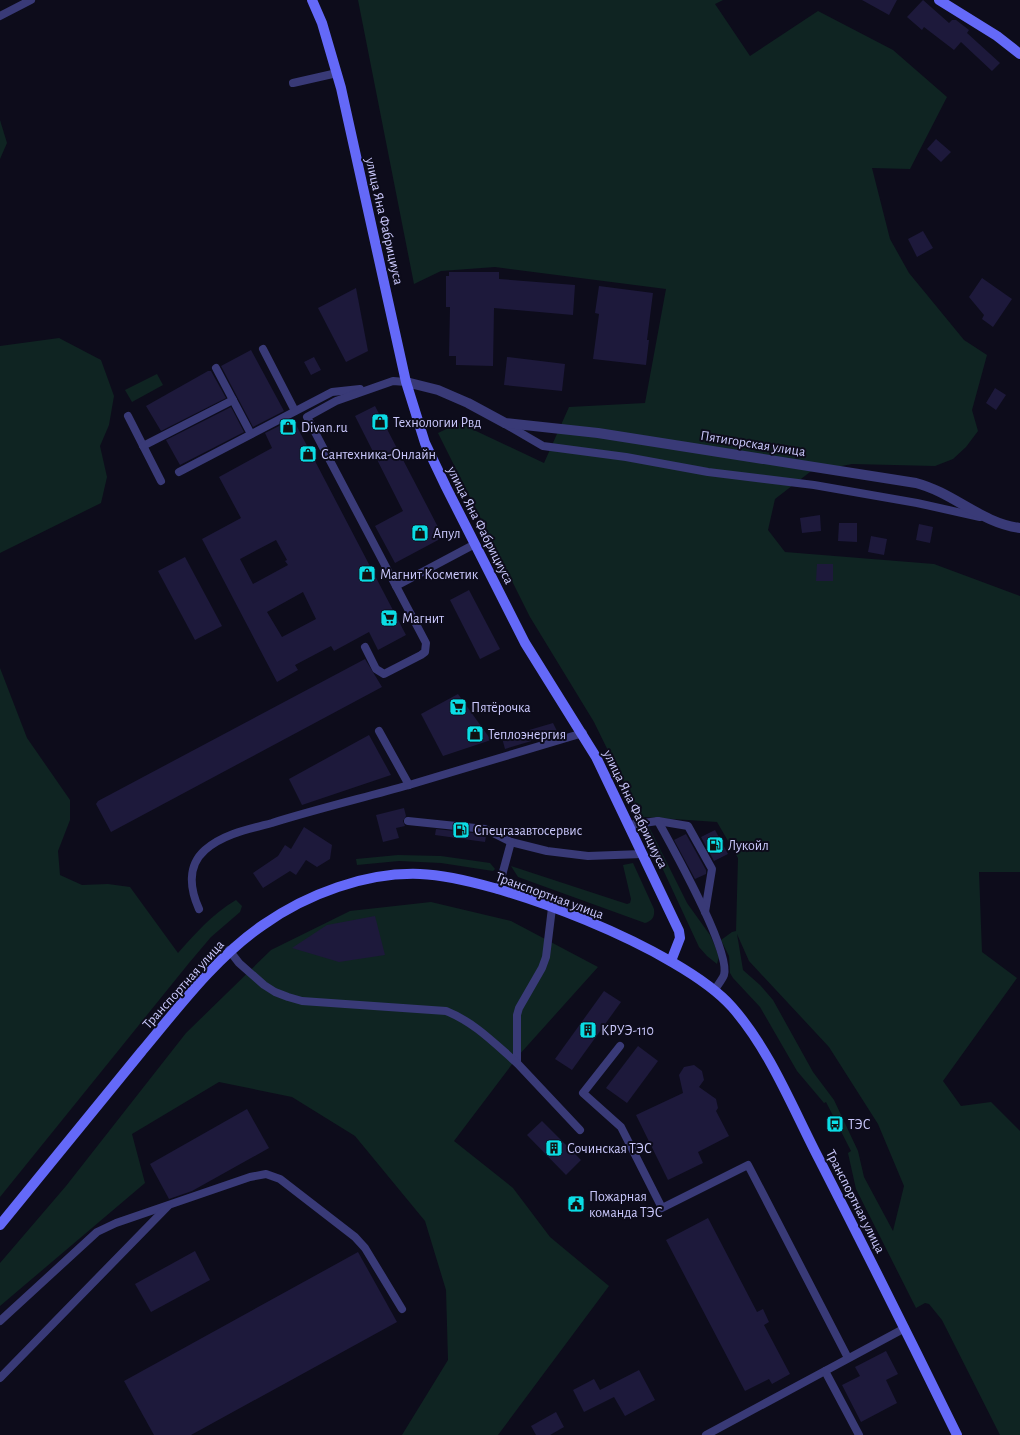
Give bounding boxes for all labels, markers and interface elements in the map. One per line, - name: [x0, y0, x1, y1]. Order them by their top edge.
- street label: улица Яна Фабрициуса: [362, 155, 406, 287]
- shop icon: Технологии Рвд: [370, 412, 390, 432]
- place label: Технологии Рвд: [393, 416, 481, 430]
- shop icon: Divan.ru: [278, 417, 298, 437]
- place label: Divan.ru: [301, 421, 348, 435]
- street label: Пятигорская улица: [699, 429, 807, 459]
- shop icon: Сантехника-Онлайн: [298, 444, 318, 464]
- place label: Сантехника-Онлайн: [321, 448, 436, 462]
- street label: улица Яна Фабрициуса: [444, 463, 516, 587]
- shop icon: Апул: [410, 523, 430, 543]
- place label: Апул: [433, 527, 460, 541]
- shop icon: Магнит Косметик: [357, 564, 377, 584]
- place label: Магнит Косметик: [380, 568, 479, 582]
- supermarket icon: Магнит: [379, 608, 399, 628]
- place label: Магнит: [402, 612, 445, 626]
- supermarket icon: Пятёрочка: [448, 697, 468, 717]
- place label: Пятёрочка: [471, 701, 531, 715]
- shop icon: Теплоэнергия: [465, 724, 485, 744]
- place label: Теплоэнергия: [488, 728, 566, 742]
- street label: улица Яна Фабрициуса: [600, 747, 670, 871]
- fuel station icon: Спецгазавтосервис: [451, 820, 471, 840]
- place label: Спецгазавтосервис: [474, 824, 583, 838]
- fuel station icon: Лукойл: [705, 835, 725, 855]
- place label: Лукойл: [728, 839, 769, 853]
- street label: Транспортная улица: [494, 870, 606, 922]
- street label: Транспортная улица: [140, 937, 228, 1032]
- building icon: КРУЭ-110: [578, 1020, 598, 1040]
- place label: КРУЭ-110: [601, 1024, 654, 1038]
- bus stop icon: ТЭС: [825, 1114, 845, 1134]
- place label: ТЭС: [848, 1118, 871, 1132]
- building icon: Сочинская ТЭС: [544, 1138, 564, 1158]
- place label: Сочинская ТЭС: [567, 1142, 652, 1156]
- street label: Транспортная улица: [823, 1147, 888, 1256]
- place label: Пожарная команда ТЭС: [589, 1190, 663, 1220]
- public building icon: Пожарная команда ТЭС: [566, 1194, 586, 1214]

